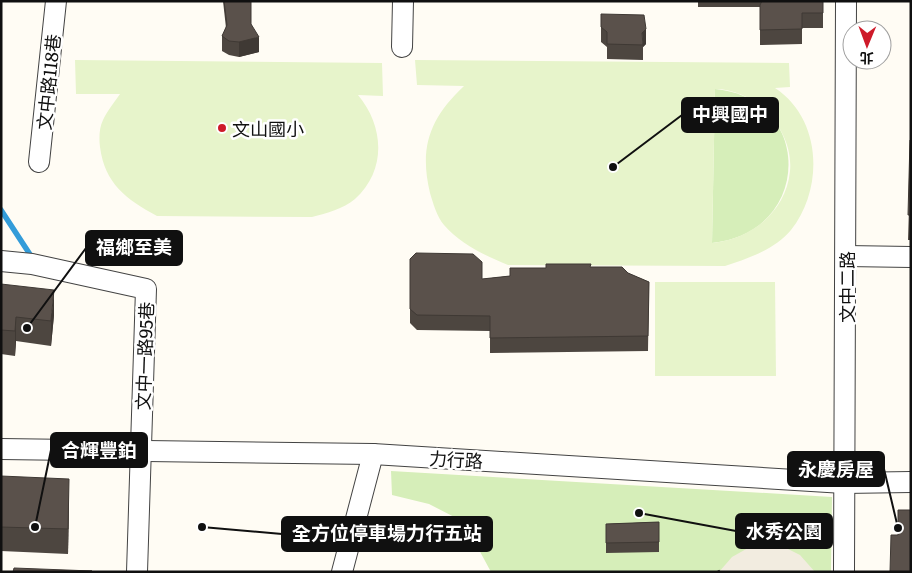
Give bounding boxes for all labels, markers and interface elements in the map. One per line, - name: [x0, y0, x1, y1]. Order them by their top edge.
- north arrow: [842, 20, 892, 70]
- street label: 文中路118巷: [30, 33, 66, 131]
- text: 北: [860, 49, 874, 69]
- callout: 中興國中: [682, 98, 778, 132]
- text: 中興國中: [692, 99, 768, 127]
- place label: 文山國小: [232, 115, 304, 142]
- marker: 文山國小: [216, 122, 228, 134]
- callout: 福鄉至美: [86, 231, 182, 265]
- text: 福鄉至美: [96, 232, 172, 260]
- street label: 文中二路: [833, 251, 860, 323]
- street label: 文中一路95巷: [129, 301, 159, 411]
- callout: 合輝豐鉑: [51, 433, 147, 467]
- text: 合輝豐鉑: [61, 435, 137, 463]
- street label: 力行路: [428, 444, 484, 474]
- callout: 永慶房屋: [788, 452, 884, 486]
- text: 永慶房屋: [798, 454, 874, 482]
- callout: 水秀公園: [736, 514, 832, 548]
- text: 水秀公園: [746, 516, 822, 544]
- callout: 全方位停車場力行五站: [282, 517, 492, 551]
- text: 全方位停車場力行五站: [292, 518, 482, 546]

